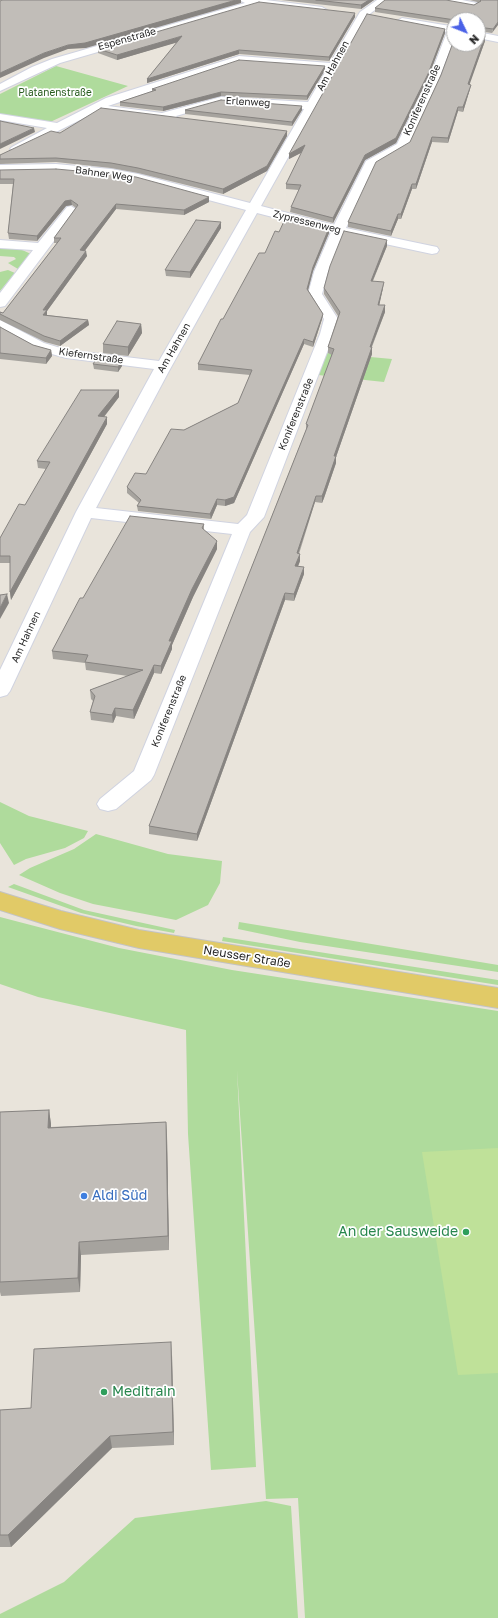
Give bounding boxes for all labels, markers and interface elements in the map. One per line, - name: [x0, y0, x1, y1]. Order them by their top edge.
- north arrow: [446, 12, 486, 52]
- street label: Espenstraße: [97, 25, 157, 53]
- text: N: [467, 32, 482, 47]
- street label: Am Hahnen: [314, 39, 352, 93]
- street label: Koniferenstraße: [401, 62, 443, 138]
- park label: Platanenstraße: [18, 87, 92, 99]
- street label: Erlenweg: [225, 95, 271, 109]
- street label: Bahner Weg: [74, 164, 134, 184]
- street label: Zypressenweg: [272, 208, 342, 236]
- street label: Am Hahnen: [155, 321, 193, 375]
- street label: Kiefernstraße: [58, 346, 124, 366]
- street label: Koniferenstraße: [276, 376, 316, 452]
- street label: Am Hahnen: [9, 609, 43, 665]
- street label: Koniferenstraße: [149, 673, 189, 749]
- street label: Neusser Straße: [202, 943, 292, 971]
- place label: Aldi Süd: [92, 1188, 147, 1204]
- marker: Aldi Süd: [79, 1191, 89, 1201]
- place label: An der Sausweide: [338, 1224, 458, 1240]
- marker: An der Sausweide: [461, 1227, 471, 1237]
- place label: Meditrain: [112, 1384, 176, 1400]
- marker: Meditrain: [99, 1387, 109, 1397]

